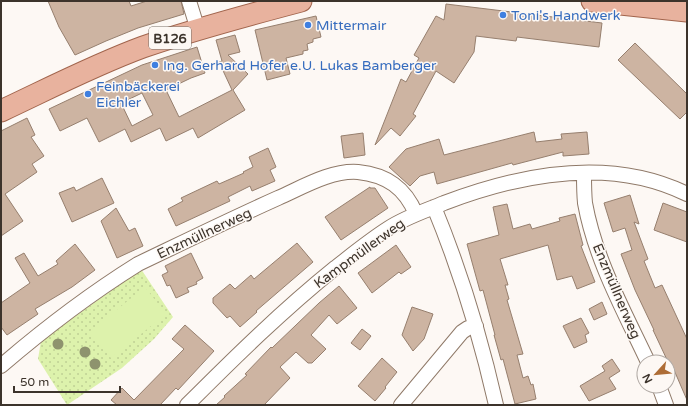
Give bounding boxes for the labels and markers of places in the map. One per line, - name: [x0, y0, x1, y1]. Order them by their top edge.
- place label: Toni's Handwerk: [511, 7, 621, 24]
- marker: Toni's Handwerk: [498, 10, 508, 20]
- place label: Mittermair: [316, 17, 387, 34]
- marker: Mittermair: [303, 20, 313, 30]
- place label: Ing. Gerhard Hofer e.U. Lukas Bamberger: [163, 57, 437, 74]
- marker: Ing. Gerhard Hofer e.U. Lukas Bamberger: [150, 60, 160, 70]
- place label: Feinbäckerei Eichler: [96, 78, 180, 111]
- marker: Feinbäckerei Eichler: [83, 89, 93, 99]

